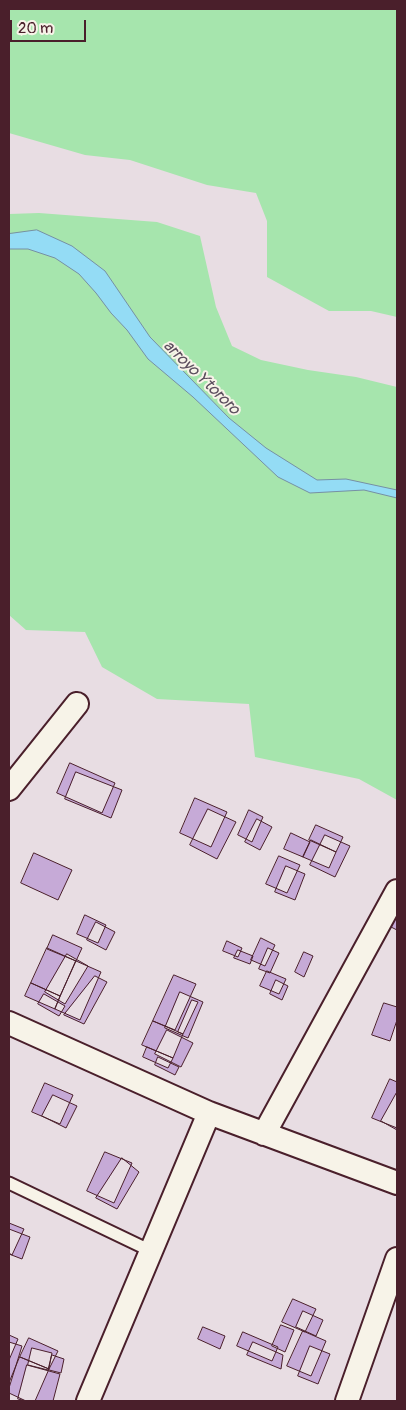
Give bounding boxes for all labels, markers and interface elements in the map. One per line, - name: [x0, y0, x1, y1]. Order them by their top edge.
- scale bar: [12, 10, 89, 42]
- text: 20 m: [18, 19, 53, 38]
- water label: arroyo Ytororo: [159, 337, 243, 419]

